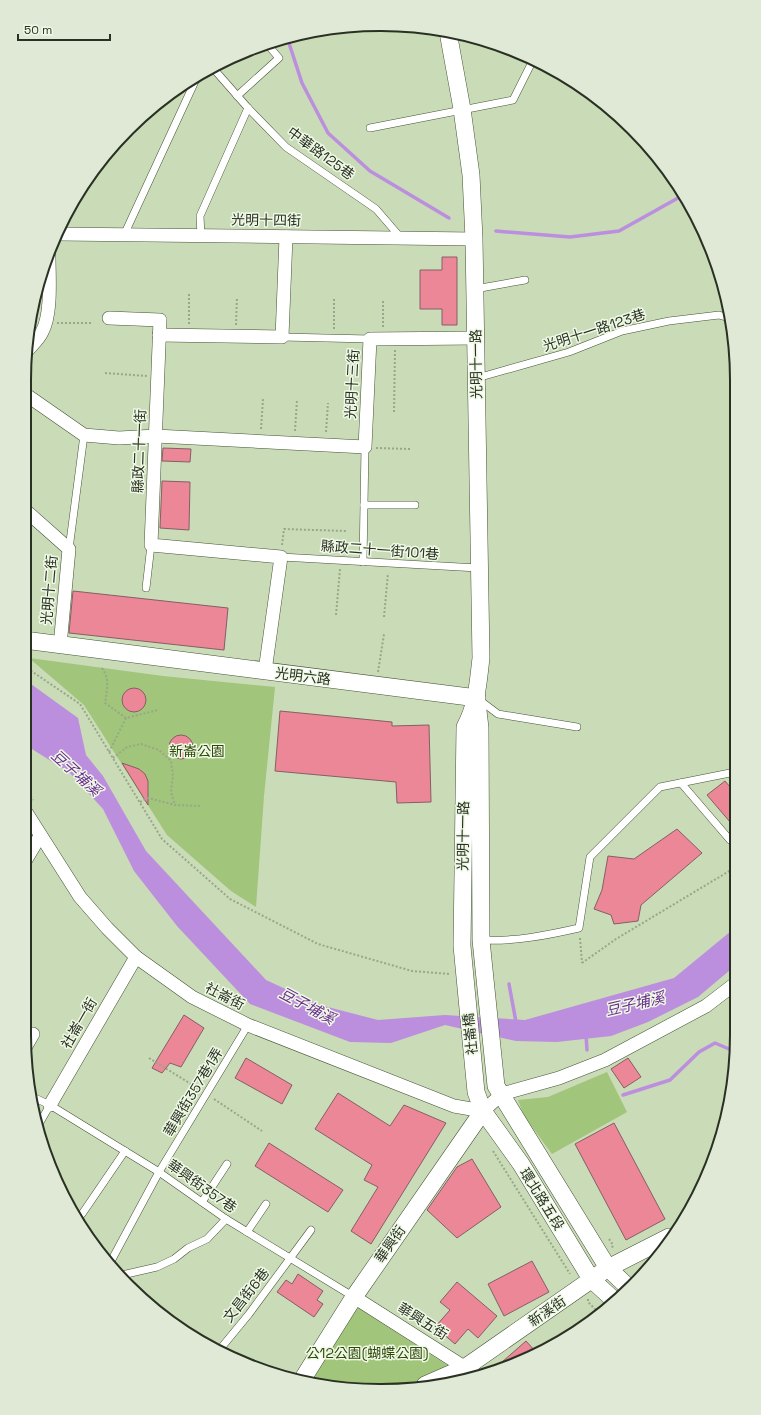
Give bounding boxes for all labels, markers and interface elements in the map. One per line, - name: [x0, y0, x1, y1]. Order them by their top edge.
- scale bar: [18, 16, 110, 42]
- text: 50 m: [24, 22, 52, 38]
- street label: 中華路125巷: [284, 123, 358, 183]
- street label: 光明十四街: [231, 210, 301, 230]
- street label: 光明十一路123巷: [540, 305, 648, 355]
- street label: 光明十一路: [466, 329, 486, 399]
- street label: 光明十三街: [341, 349, 363, 419]
- street label: 縣政二十一街: [129, 409, 149, 493]
- street label: 縣政二十一街101巷: [320, 537, 440, 563]
- street label: 光明十二街: [37, 554, 61, 626]
- street label: 光明六路: [274, 664, 332, 688]
- park label: 新崙公園: [169, 742, 225, 760]
- water label: 豆子埔溪: [48, 745, 106, 801]
- street label: 光明十一路: [453, 801, 473, 871]
- street label: 社崙街: [202, 978, 248, 1014]
- water label: 豆子埔溪: [276, 983, 340, 1029]
- water label: 豆子埔溪: [604, 987, 668, 1020]
- street label: 社崙一街: [57, 994, 101, 1052]
- street label: 社崙橋: [459, 1012, 481, 1056]
- street label: 華興街357巷1弄: [159, 1044, 227, 1140]
- street label: 華興街357巷: [164, 1156, 240, 1216]
- street label: 環北路五段: [516, 1165, 568, 1233]
- street label: 華興街: [371, 1222, 409, 1266]
- street label: 文昌街6巷: [219, 1264, 273, 1326]
- street label: 新溪街: [525, 1292, 569, 1330]
- street label: 華興五街: [394, 1299, 452, 1343]
- park label: 公12公園(蝴蝶公園): [306, 1344, 428, 1362]

